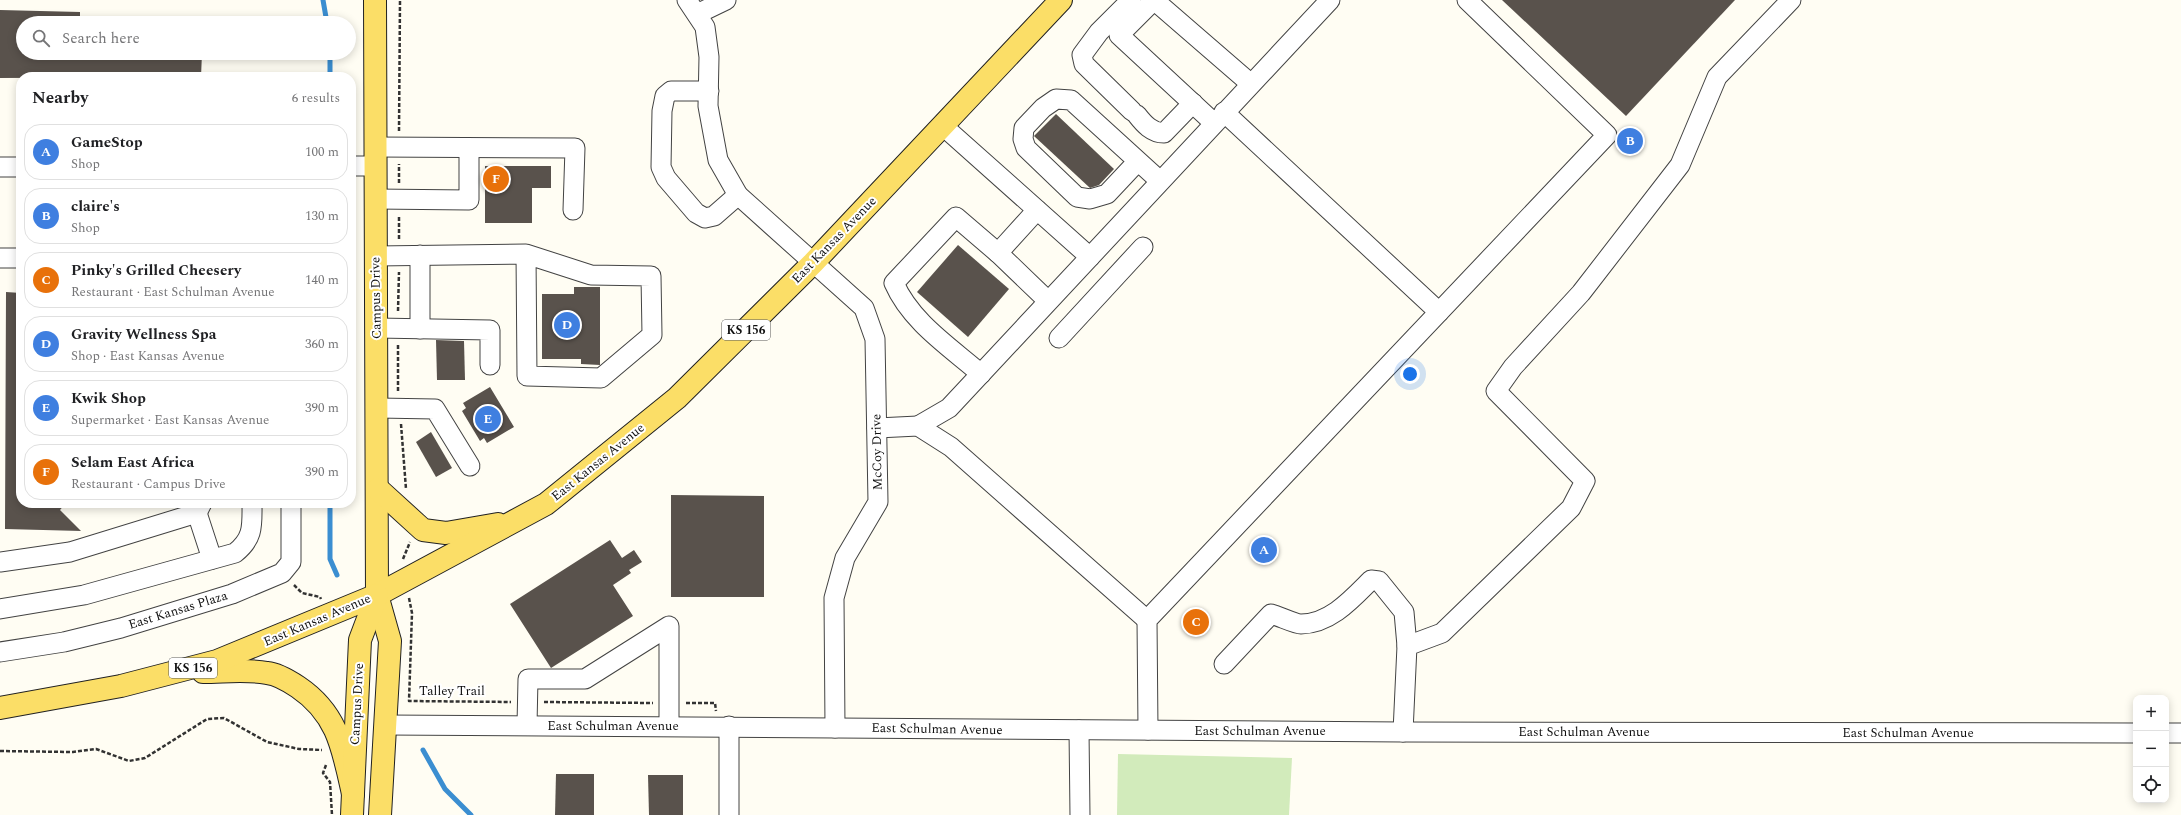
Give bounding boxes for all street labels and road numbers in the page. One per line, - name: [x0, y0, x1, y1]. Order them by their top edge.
- street label: East Kansas Avenue: [787, 192, 881, 288]
- street label: Campus Drive: [365, 257, 387, 339]
- road number: KS 156: [722, 320, 770, 340]
- street label: McCoy Drive: [866, 414, 888, 490]
- street label: East Kansas Avenue: [547, 418, 649, 506]
- street label: East Kansas Plaza: [126, 585, 231, 635]
- street label: East Kansas Avenue: [260, 588, 374, 652]
- road number: KS 156: [169, 658, 217, 678]
- street label: Campus Drive: [345, 662, 369, 746]
- street label: Talley Trail: [419, 681, 485, 701]
- street label: East Schulman Avenue: [547, 716, 679, 736]
- street label: East Schulman Avenue: [871, 718, 1003, 740]
- street label: East Schulman Avenue: [1194, 721, 1326, 741]
- street label: East Schulman Avenue: [1518, 722, 1650, 742]
- street label: East Schulman Avenue: [1842, 723, 1974, 743]

